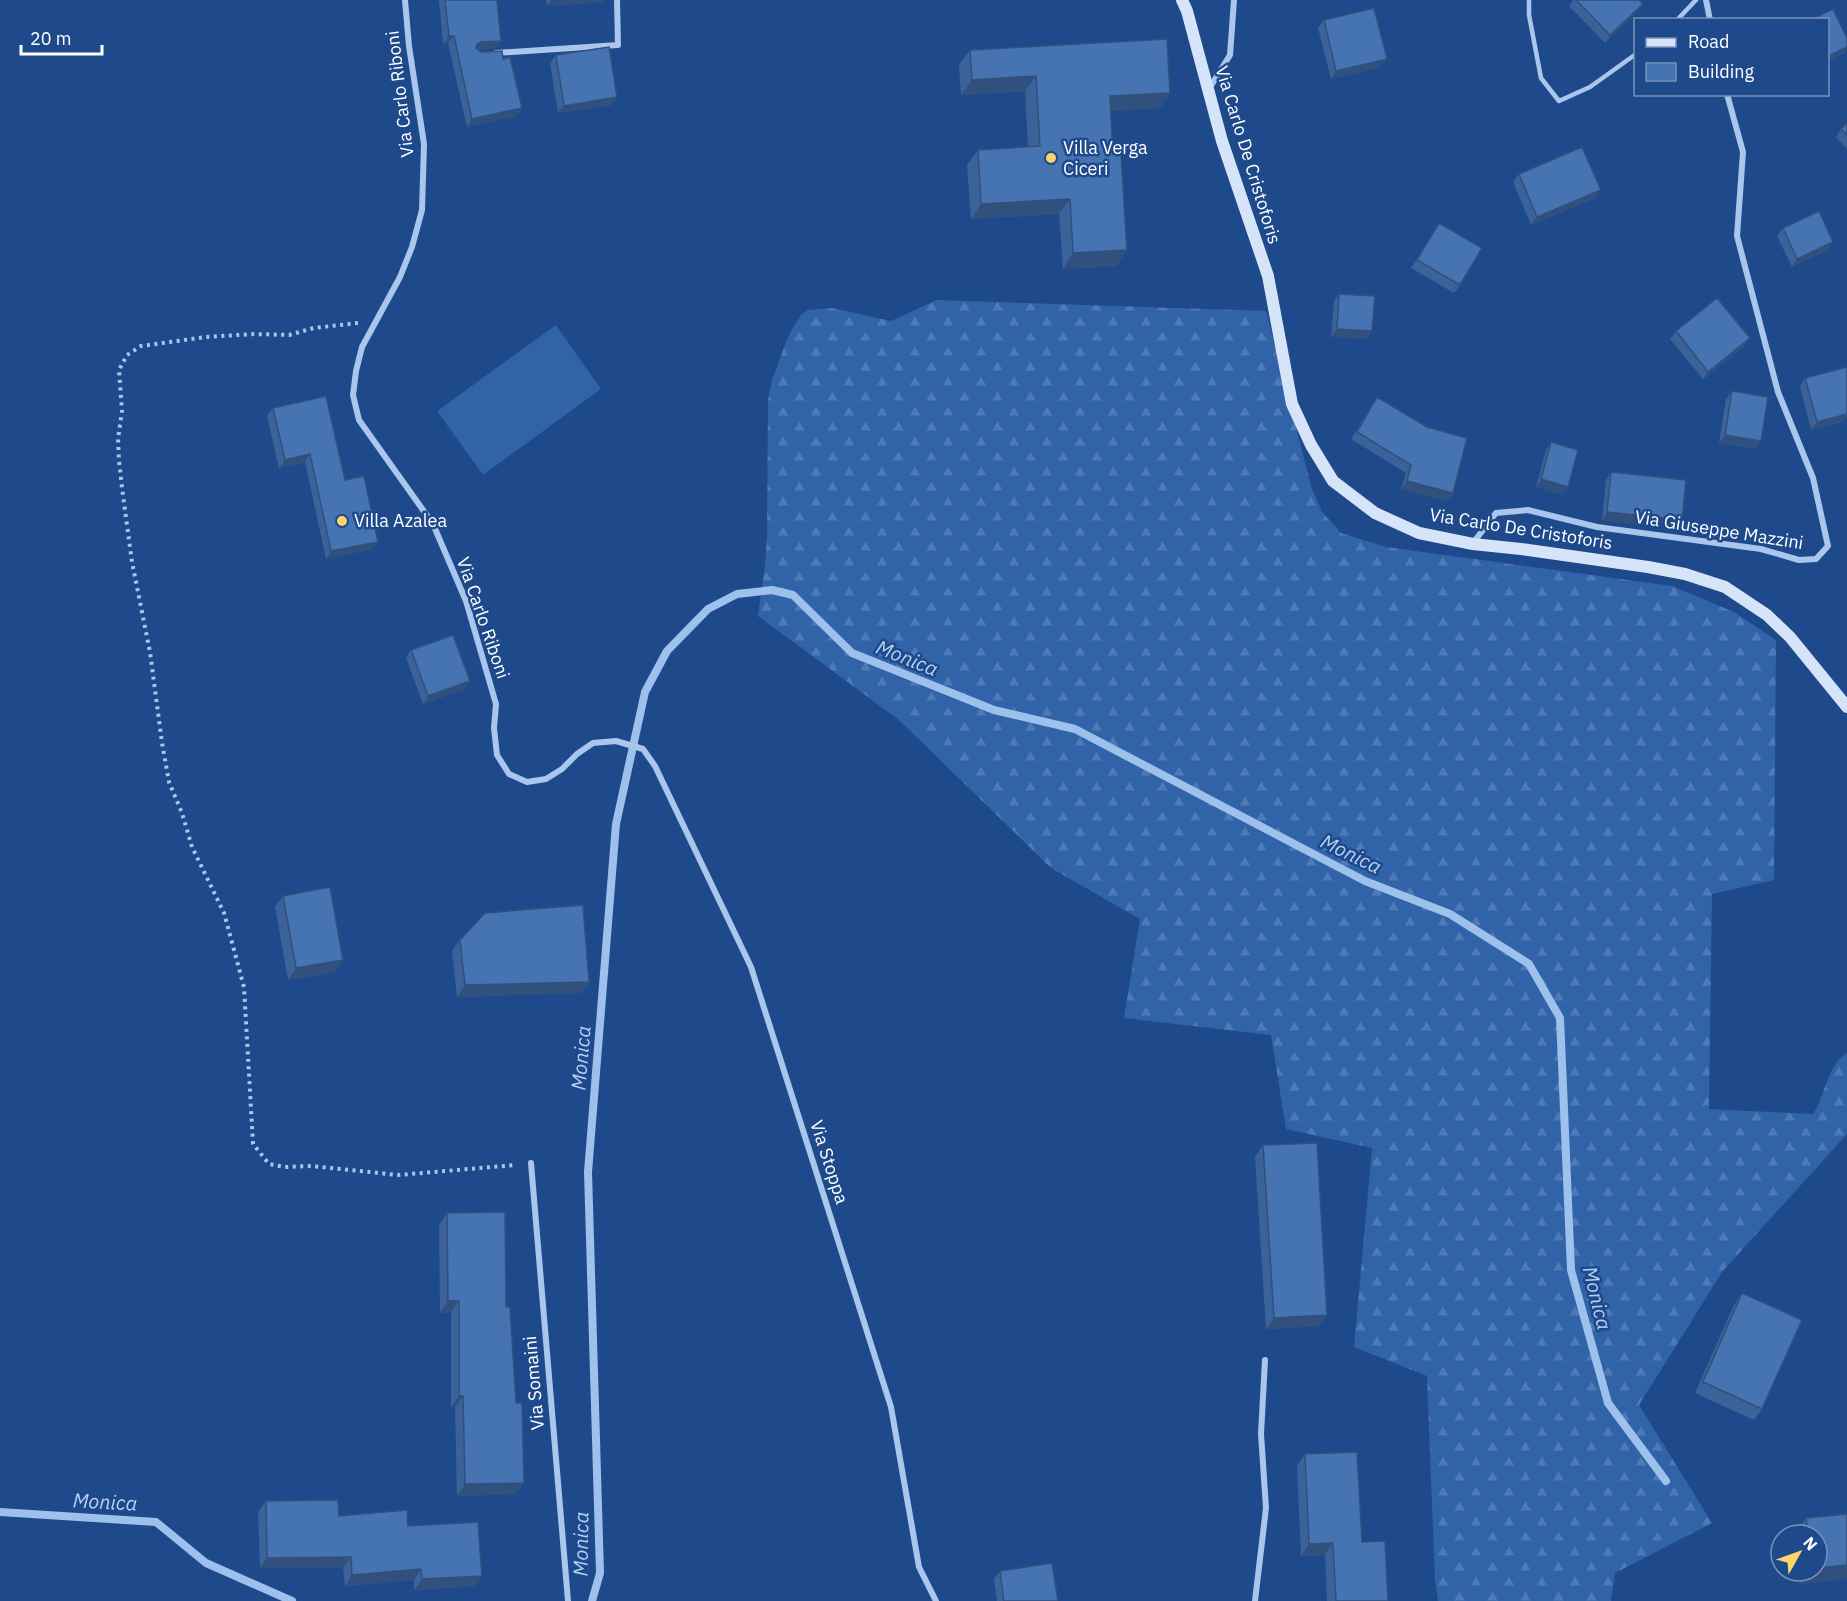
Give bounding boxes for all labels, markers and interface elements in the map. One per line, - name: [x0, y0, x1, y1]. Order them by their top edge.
- scale bar: [21, 18, 102, 56]
- legend: [1634, 18, 1829, 96]
- text: 20 m: [30, 27, 72, 50]
- street label: Via Carlo Riboni: [380, 30, 419, 159]
- text: Road: [1688, 30, 1729, 53]
- text: Building: [1688, 60, 1755, 83]
- street label: Via Carlo De Cristoforis: [1210, 63, 1287, 247]
- place label: Villa Verga Ciceri: [1063, 136, 1148, 180]
- marker: Villa Verga Ciceri: [1044, 151, 1058, 165]
- street label: Via Carlo De Cristoforis: [1428, 503, 1614, 554]
- street label: Via Giuseppe Mazzini: [1633, 505, 1805, 554]
- place label: Villa Azalea: [354, 509, 447, 532]
- marker: Villa Azalea: [335, 514, 349, 528]
- street label: Via Carlo Riboni: [452, 554, 515, 682]
- water label: Monica: [872, 633, 942, 682]
- water label: Monica: [1316, 827, 1386, 880]
- water label: Monica: [564, 1025, 597, 1091]
- street label: Via Stoppa: [805, 1117, 854, 1207]
- water label: Monica: [1577, 1263, 1618, 1332]
- street label: Via Somaini: [518, 1335, 549, 1431]
- water label: Monica: [72, 1486, 138, 1517]
- water label: Monica: [566, 1511, 595, 1576]
- north arrow: [1769, 1523, 1829, 1583]
- text: N: [1799, 1532, 1822, 1554]

